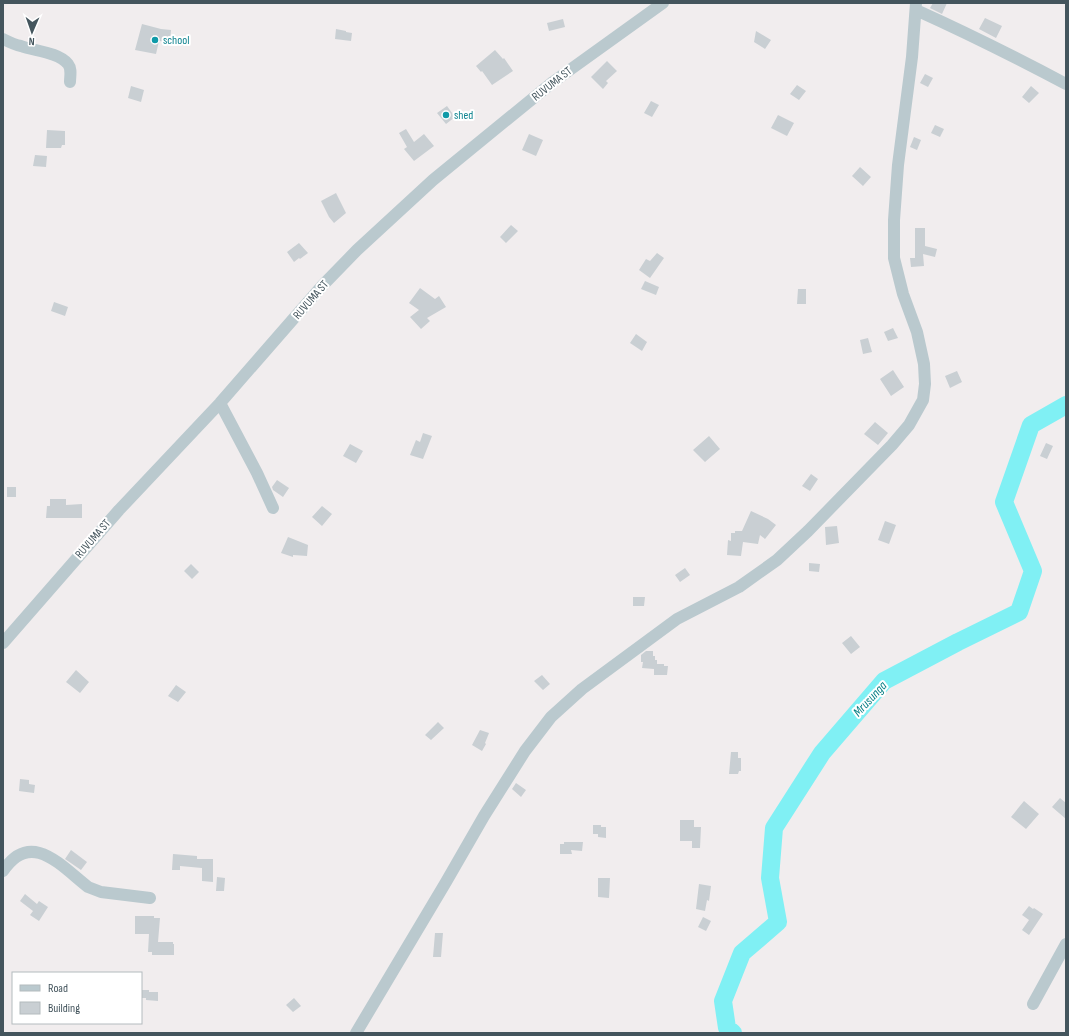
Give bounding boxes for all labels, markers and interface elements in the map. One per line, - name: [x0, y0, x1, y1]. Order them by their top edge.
- north arrow: [12, 12, 52, 52]
- place label: school: [163, 33, 189, 48]
- text: N: [28, 35, 35, 48]
- marker: school: [150, 35, 160, 45]
- street label: RUVUMA ST: [529, 64, 575, 104]
- place label: shed: [454, 108, 473, 123]
- marker: shed: [441, 110, 451, 120]
- street label: RUVUMA ST: [290, 277, 332, 323]
- street label: RUVUMA ST: [72, 516, 114, 562]
- water label: Mrusunga: [850, 677, 891, 720]
- legend: [12, 972, 142, 1024]
- text: Road: [48, 981, 68, 996]
- text: Building: [48, 1001, 80, 1016]

